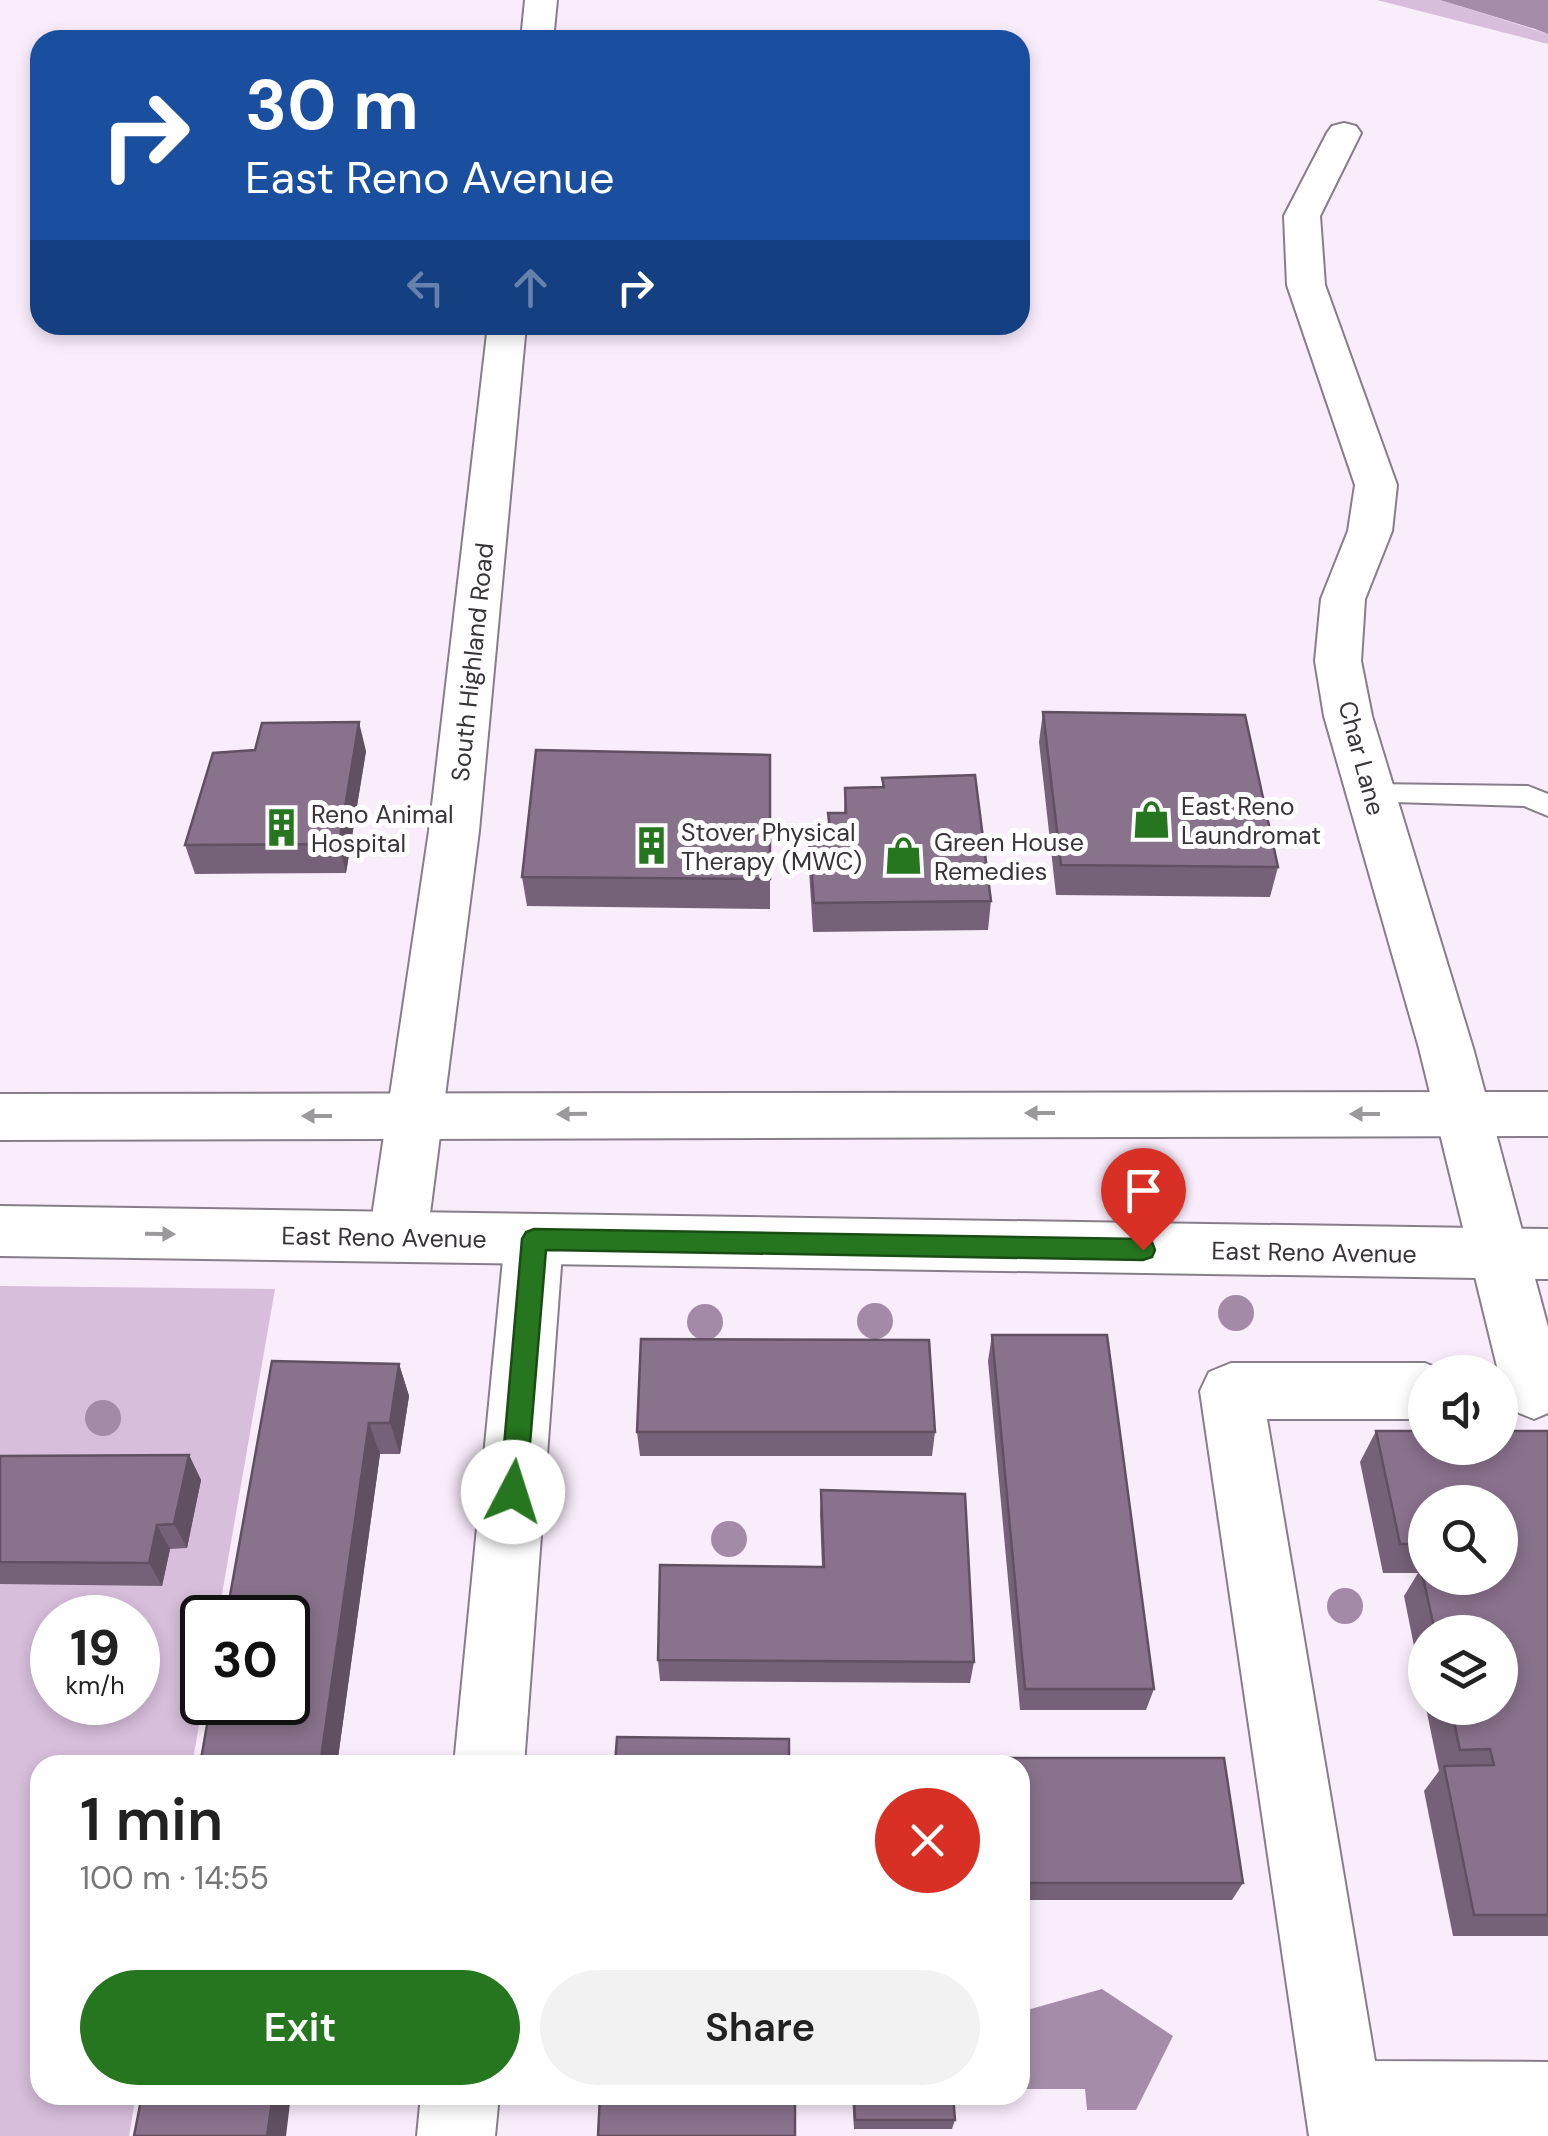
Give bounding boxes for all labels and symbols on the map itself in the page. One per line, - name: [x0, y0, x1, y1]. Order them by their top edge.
- street label: South Highland Road: [444, 541, 501, 783]
- street label: Char Lane: [1330, 697, 1393, 819]
- place label: East Reno Laundromat: [1181, 790, 1321, 852]
- place label: Reno Animal Hospital: [311, 798, 454, 860]
- shop icon: East Reno Laundromat: [1130, 799, 1172, 841]
- building icon: Reno Animal Hospital: [260, 807, 302, 849]
- place label: Stover Physical Therapy (MWC): [681, 816, 862, 878]
- building icon: Stover Physical Therapy (MWC): [630, 825, 672, 867]
- place label: Green House Remedies: [934, 826, 1084, 888]
- shop icon: Green House Remedies: [883, 835, 925, 877]
- one-way arrow: [1024, 1105, 1056, 1121]
- one-way arrow: [555, 1106, 587, 1122]
- one-way arrow: [1349, 1106, 1381, 1122]
- one-way arrow: [300, 1108, 332, 1124]
- pin: [1101, 1148, 1186, 1251]
- street label: East Reno Avenue: [281, 1219, 487, 1256]
- one-way arrow: [144, 1226, 176, 1242]
- street label: East Reno Avenue: [1211, 1234, 1417, 1271]
- position arrow: [461, 1440, 565, 1544]
- speed limit sign: 30: [180, 1595, 310, 1725]

